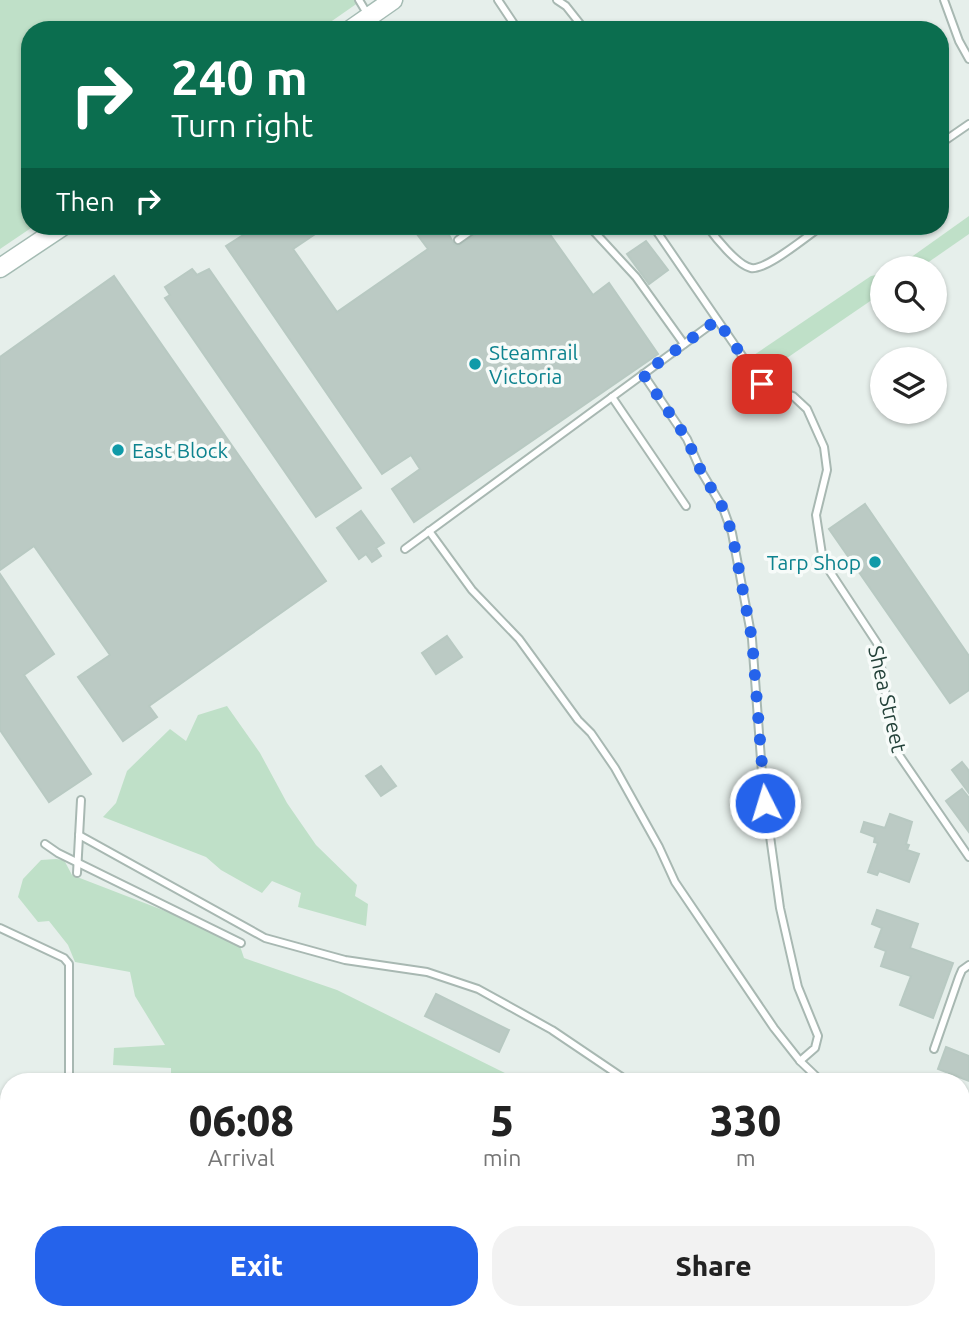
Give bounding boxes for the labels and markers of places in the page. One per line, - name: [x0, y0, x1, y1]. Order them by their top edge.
- place label: Steamrail Victoria: [489, 340, 578, 388]
- pin: [732, 354, 792, 414]
- marker: Steamrail Victoria: [467, 356, 483, 372]
- place label: East Block: [132, 438, 229, 462]
- marker: East Block: [110, 442, 126, 458]
- place label: Tarp Shop: [767, 550, 861, 574]
- marker: Tarp Shop: [867, 554, 883, 570]

